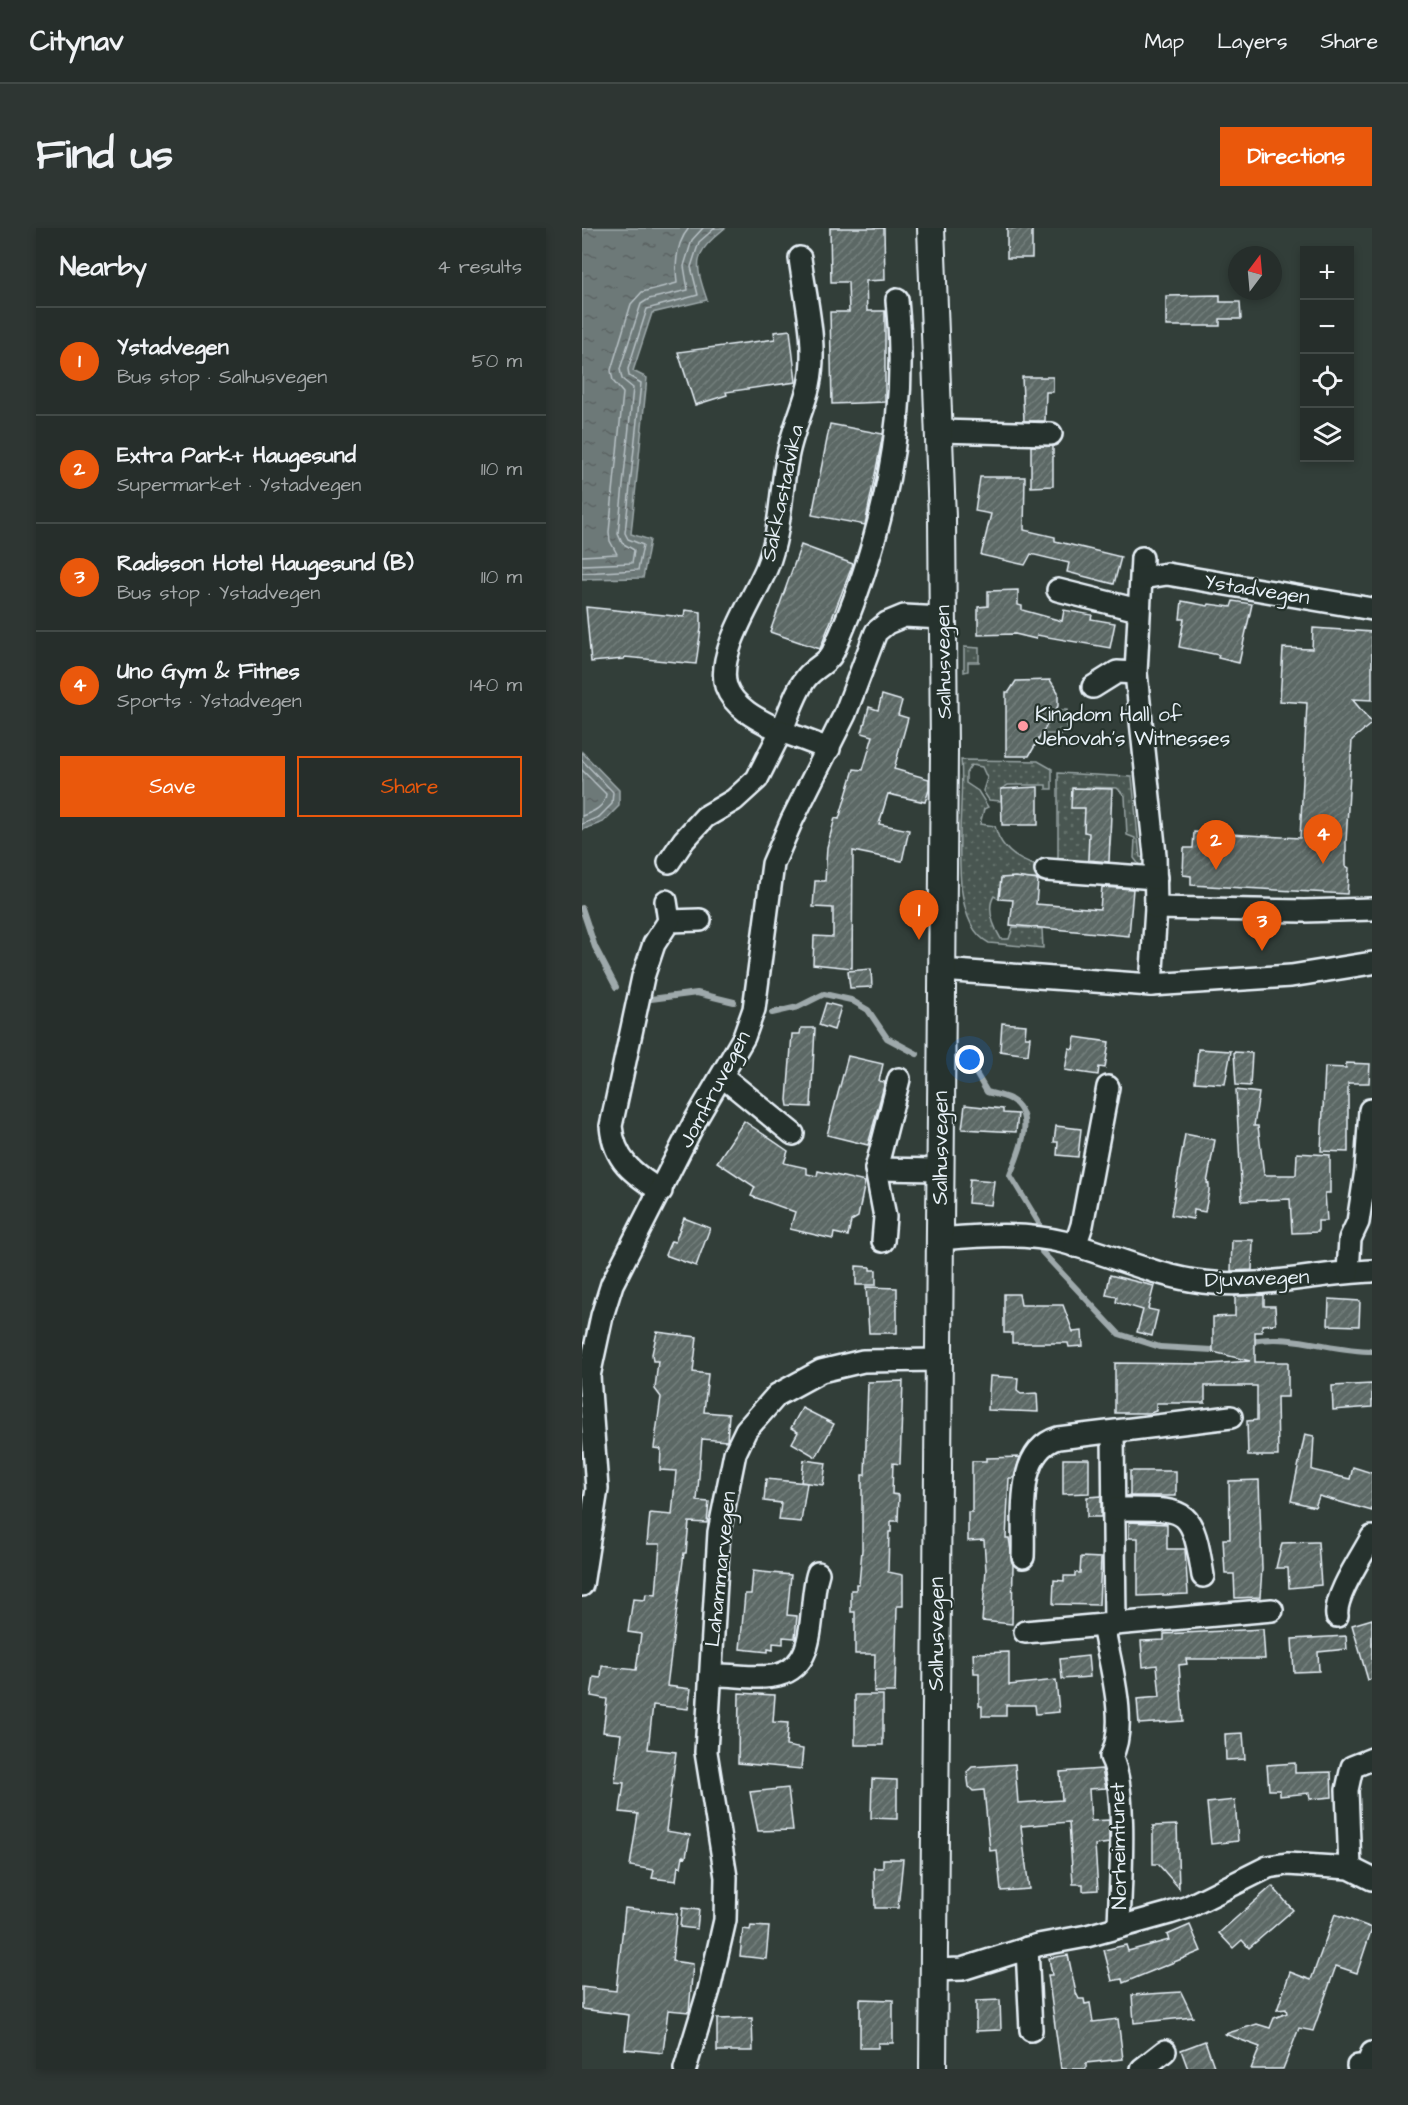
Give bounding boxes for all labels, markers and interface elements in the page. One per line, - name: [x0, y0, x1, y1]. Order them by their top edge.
- text: Citynav: [30, 22, 124, 61]
- text: Map: [1144, 27, 1184, 56]
- text: Layers: [1217, 27, 1287, 56]
- text: Share: [1320, 27, 1378, 56]
- text: Find us: [36, 127, 173, 185]
- button: Directions: [1220, 127, 1372, 186]
- north arrow: [1228, 246, 1282, 300]
- map controls: [1300, 246, 1354, 462]
- button: +: [1300, 246, 1354, 300]
- text: Nearby: [60, 249, 147, 285]
- text: 4 results: [437, 253, 522, 281]
- button: −: [1300, 300, 1354, 354]
- text: Ystadvegen: [117, 332, 229, 363]
- text: 1: [78, 347, 81, 375]
- text: 50 m: [472, 347, 522, 375]
- button: locate: [1300, 354, 1354, 408]
- text: Bus stop · Salhusvegen: [117, 363, 327, 391]
- button: layers: [1300, 408, 1354, 462]
- street label: Sakkastadvika: [754, 422, 811, 564]
- text: Extra Park+ Haugesund: [117, 440, 356, 471]
- text: 2: [74, 455, 85, 483]
- text: 110 m: [481, 455, 522, 483]
- text: Supermarket · Ystadvegen: [117, 471, 361, 499]
- text: Radisson Hotel Haugesund (B): [117, 548, 414, 579]
- text: 3: [74, 563, 85, 591]
- text: 110 m: [481, 563, 522, 591]
- street label: Ystadvegen: [1202, 567, 1312, 614]
- text: Bus stop · Ystadvegen: [117, 579, 320, 607]
- street label: Salhusvegen: [928, 605, 961, 719]
- text: Uno Gym & Fitnes: [117, 656, 300, 687]
- text: 4: [73, 671, 86, 699]
- text: 140 m: [470, 671, 522, 699]
- text: Sports · Ystadvegen: [117, 687, 302, 715]
- place label: Kingdom Hall of Jehovah's Witnesses: [1035, 700, 1230, 753]
- marker: Kingdom Hall of Jehovah's Witnesses: [1016, 719, 1030, 733]
- button: Save: [60, 756, 285, 817]
- button: Share: [297, 756, 522, 817]
- pin: 4: [1304, 814, 1342, 864]
- pin: 2: [1196, 820, 1236, 870]
- pin: 1: [900, 890, 938, 940]
- pin: 3: [1242, 902, 1282, 951]
- street label: Jomfruvegen: [671, 1026, 759, 1154]
- your location: [955, 1045, 984, 1074]
- street label: Salhusvegen: [926, 1091, 957, 1205]
- street label: Djuvavegen: [1204, 1262, 1310, 1297]
- street label: Lahammarvegen: [698, 1490, 745, 1648]
- street label: Salhusvegen: [922, 1577, 953, 1691]
- street label: Norheimtunet: [1103, 1782, 1134, 1910]

